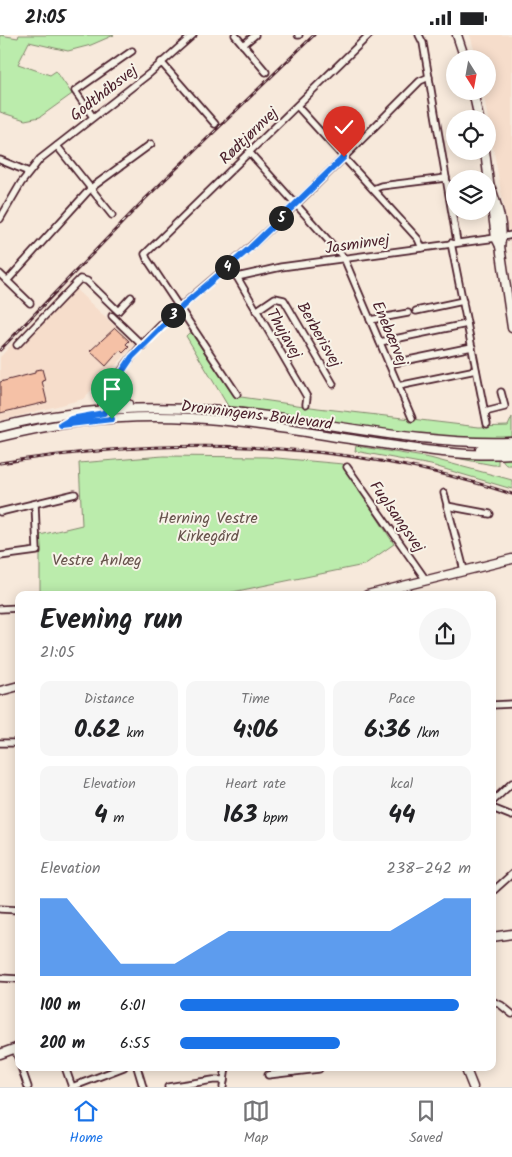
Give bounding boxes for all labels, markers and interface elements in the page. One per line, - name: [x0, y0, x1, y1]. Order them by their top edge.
- text: 21:05: [25, 3, 66, 33]
- north arrow: [446, 50, 496, 100]
- map controls: [446, 50, 496, 220]
- street label: Godthåbsvej: [64, 58, 144, 128]
- street label: Rødtjørnvej: [214, 101, 285, 171]
- pin: [323, 106, 365, 157]
- button: locate: [446, 110, 496, 160]
- icon: check: [330, 113, 358, 141]
- button: layers: [446, 170, 496, 220]
- pin: 5: [268, 205, 294, 231]
- text: 5: [278, 207, 285, 229]
- street label: Jasminvej: [323, 227, 392, 261]
- pin: 4: [214, 255, 240, 279]
- text: 4: [224, 256, 231, 278]
- street label: Berberisvej: [290, 297, 348, 373]
- street label: Enebærvej: [365, 297, 415, 371]
- pin: 3: [160, 303, 186, 327]
- text: 3: [170, 304, 177, 326]
- street label: Thujavej: [259, 304, 309, 364]
- pin: [91, 368, 133, 419]
- icon: arrive: [98, 375, 126, 403]
- street label: Dronningens Boulevard: [180, 394, 335, 437]
- street label: Fuglsangsvej: [363, 476, 431, 559]
- park label: Herning Vestre Kirkegård: [158, 506, 258, 549]
- park label: Vestre Anlæg: [52, 548, 142, 573]
- text: Evening run: [40, 598, 183, 643]
- button: share: [419, 608, 471, 660]
- text: 21:05: [40, 640, 75, 665]
- text: Distance: [84, 688, 134, 710]
- text: Time: [241, 688, 270, 710]
- text: Pace: [388, 688, 415, 710]
- text: 0.62: [74, 710, 121, 750]
- text: 4:06: [232, 710, 279, 750]
- text: 6:36: [364, 710, 411, 750]
- text: km: [121, 722, 144, 744]
- text: /km: [411, 722, 439, 744]
- text: Elevation: [83, 773, 136, 795]
- text: Heart rate: [225, 773, 286, 795]
- text: kcal: [390, 773, 413, 795]
- text: 4: [94, 795, 108, 835]
- text: 163: [223, 795, 257, 835]
- text: 44: [388, 795, 415, 835]
- text: m: [108, 807, 124, 829]
- text: bpm: [257, 807, 288, 829]
- text: Elevation: [40, 856, 101, 881]
- text: 238–242 m: [387, 856, 471, 881]
- text: 100 m: [40, 993, 81, 1018]
- text: 6:01: [120, 993, 146, 1018]
- text: 200 m: [40, 1031, 85, 1056]
- text: 6:55: [120, 1031, 150, 1056]
- tab: Home: [70, 1097, 103, 1149]
- tab: Map: [242, 1097, 270, 1149]
- tab: Saved: [409, 1097, 442, 1149]

